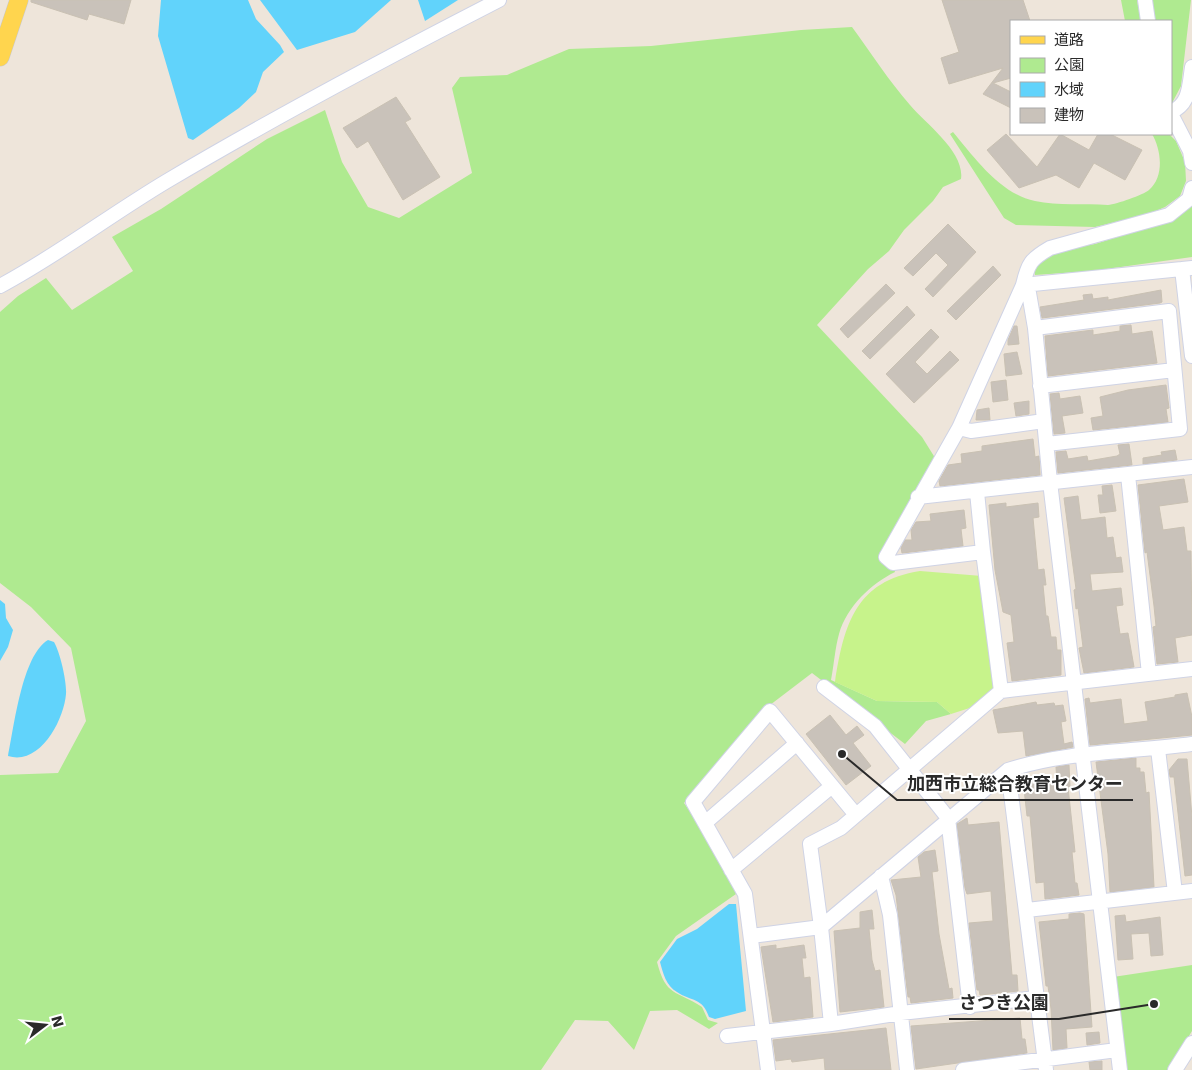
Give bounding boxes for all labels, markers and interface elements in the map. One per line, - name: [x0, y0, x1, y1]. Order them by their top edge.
- legend: [1010, 20, 1172, 135]
- text: 道路: [1054, 31, 1084, 49]
- text: 公園: [1054, 56, 1084, 74]
- text: 水域: [1054, 81, 1084, 99]
- text: 建物: [1054, 106, 1084, 124]
- callout: 加西市立総合教育センター: [897, 767, 1133, 800]
- text: 加西市立総合教育センター: [907, 773, 1123, 794]
- callout: さつき公園: [949, 986, 1059, 1019]
- text: さつき公園: [959, 992, 1049, 1013]
- north arrow: [20, 1000, 70, 1050]
- text: N: [48, 1014, 67, 1029]

